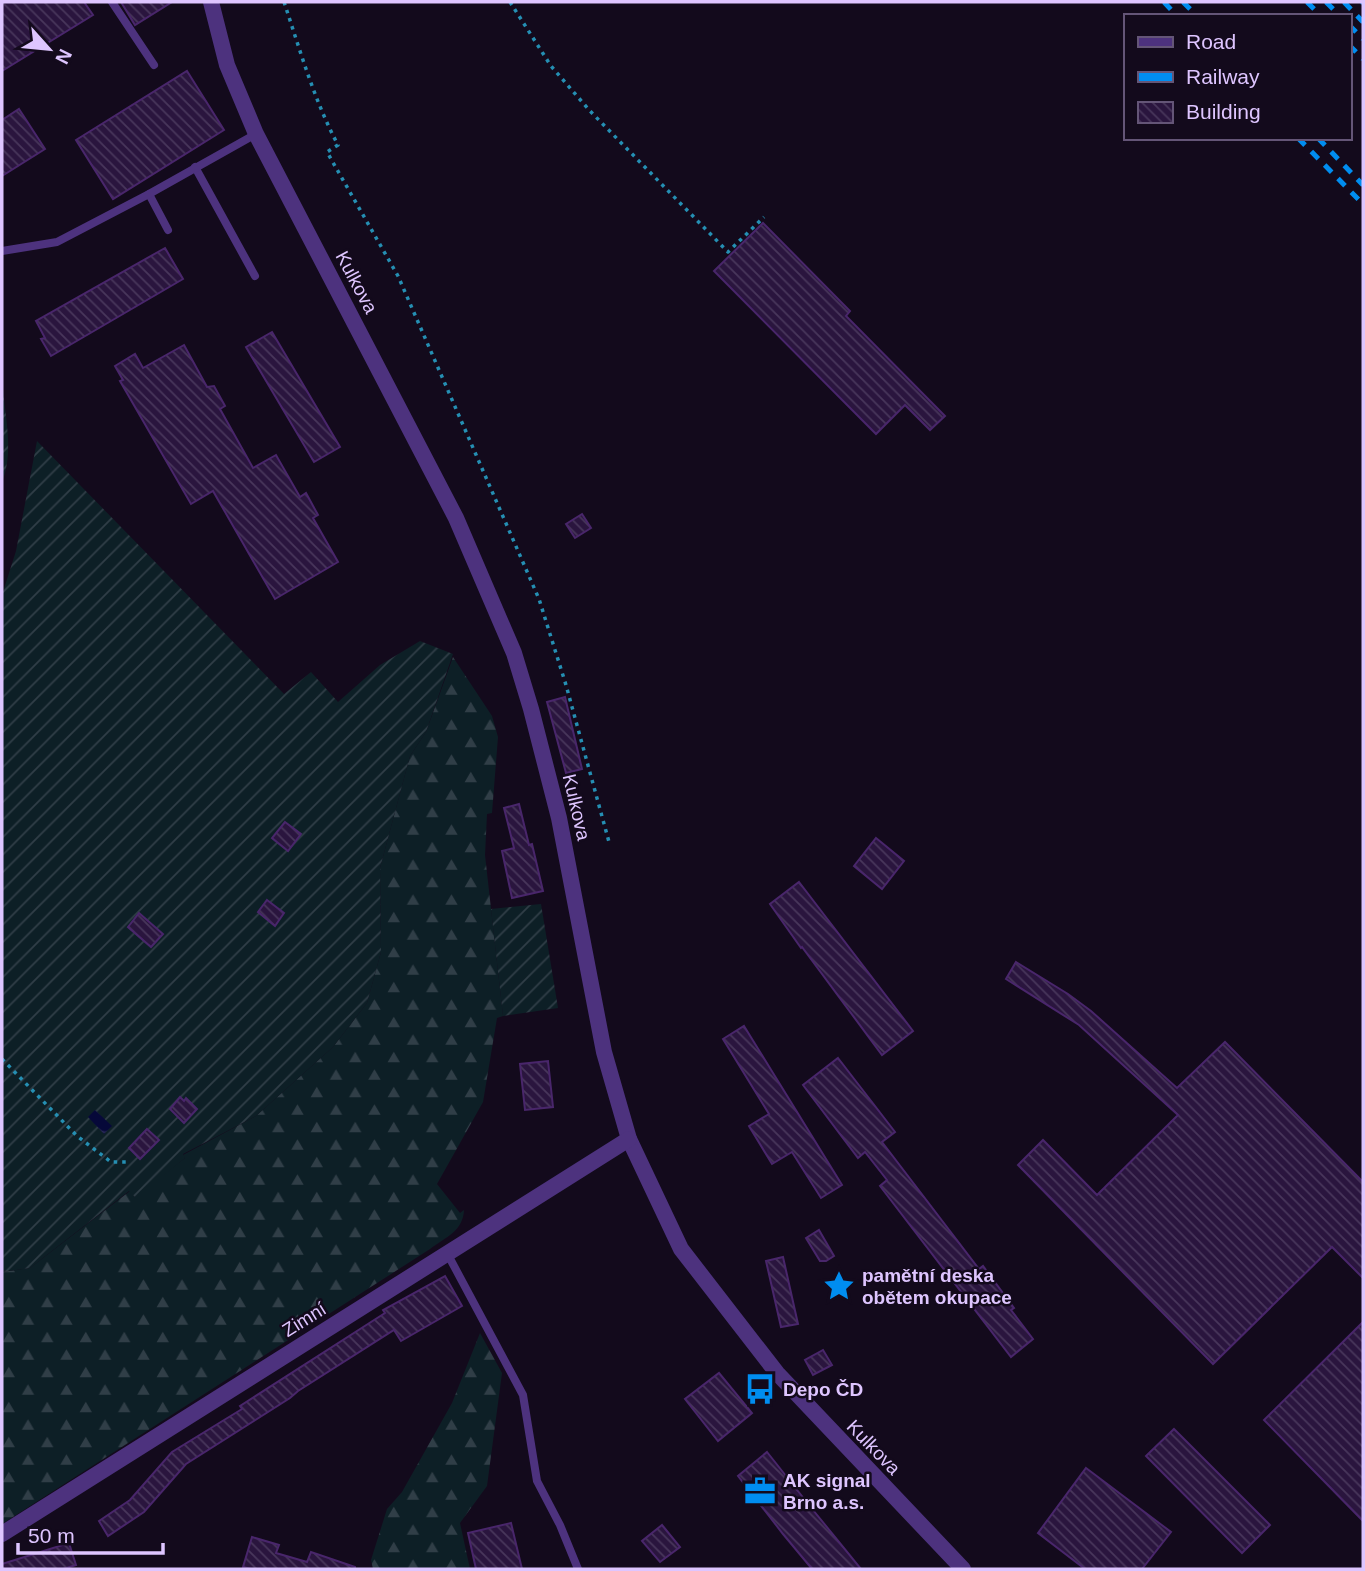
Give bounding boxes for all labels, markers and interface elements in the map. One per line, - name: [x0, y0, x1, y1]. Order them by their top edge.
- north arrow: [14, 14, 84, 84]
- legend: [1124, 14, 1351, 140]
- text: Road: [1186, 30, 1236, 53]
- text: N: [51, 46, 76, 67]
- text: Railway: [1186, 65, 1260, 88]
- text: Building: [1186, 100, 1261, 123]
- street label: Kulkova: [331, 247, 382, 317]
- street label: Kulkova: [559, 772, 594, 843]
- place label: pamětní deska obětem okupace: [862, 1265, 1012, 1308]
- place icon: pamětní deska obětem okupace: [822, 1269, 856, 1303]
- street label: Zimní: [279, 1298, 331, 1341]
- bus stop icon: Depo ČD: [743, 1372, 777, 1406]
- place label: Depo ČD: [783, 1379, 863, 1400]
- street label: Kulkova: [843, 1416, 905, 1479]
- place label: AK signal Brno a.s.: [783, 1470, 871, 1513]
- office icon: AK signal Brno a.s.: [743, 1474, 777, 1508]
- scale bar: [18, 1512, 163, 1556]
- text: 50 m: [28, 1524, 75, 1547]

